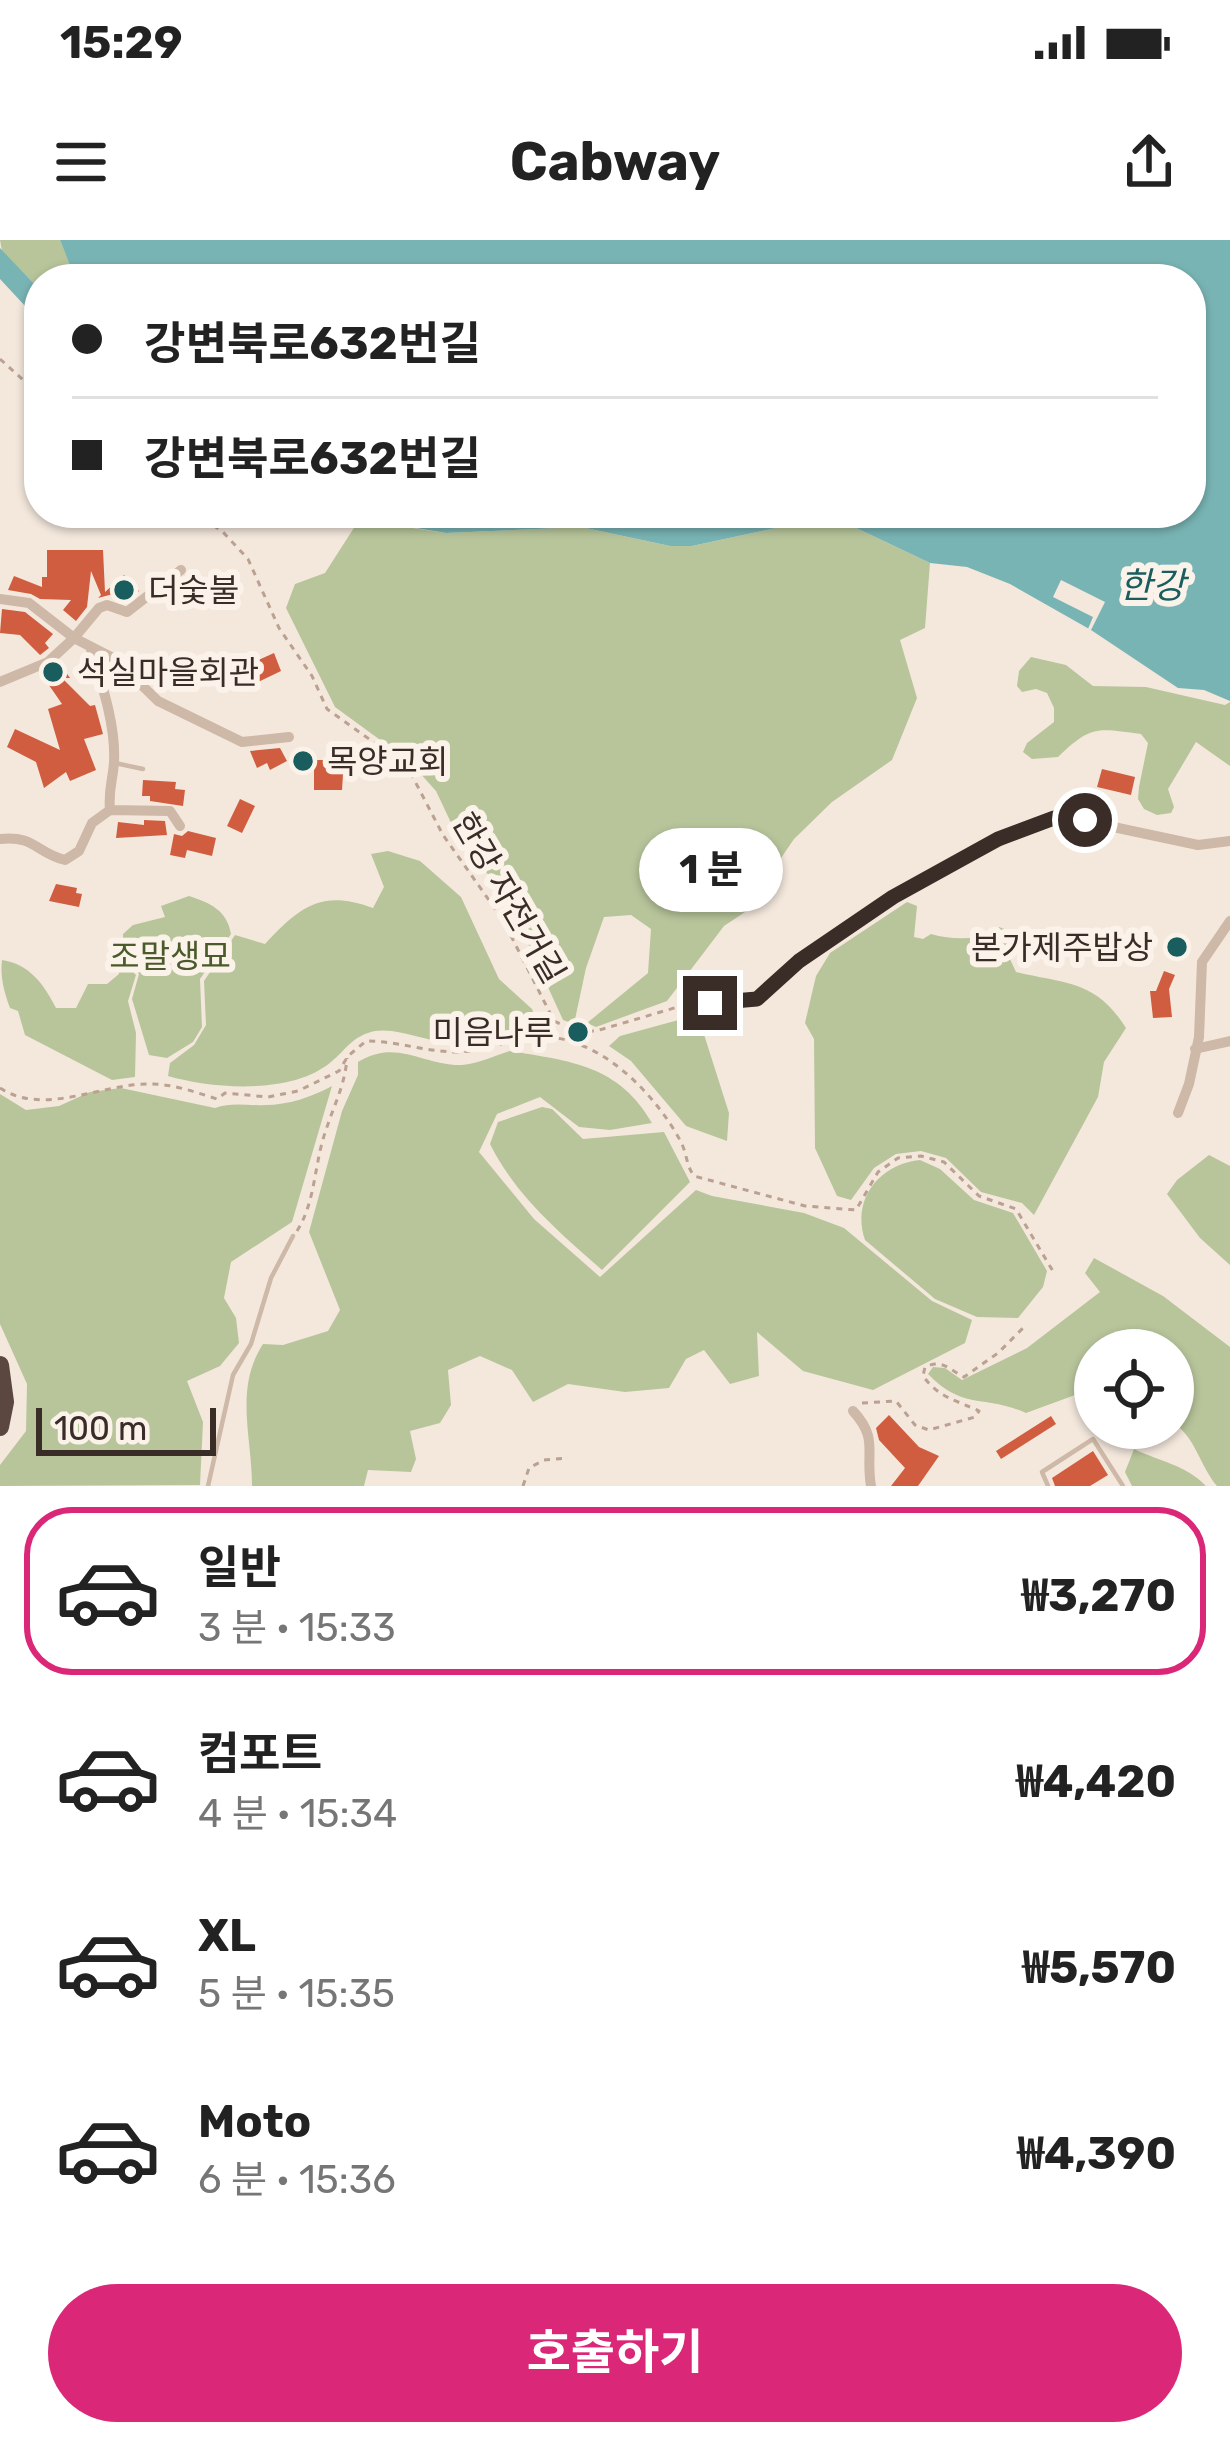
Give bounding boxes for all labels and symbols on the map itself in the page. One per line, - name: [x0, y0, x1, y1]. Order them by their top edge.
- water label: 한강: [1119, 564, 1190, 607]
- place label: 더숯불: [148, 571, 239, 610]
- marker: 더숯불: [111, 577, 137, 603]
- place label: 석실마을회관: [77, 653, 259, 692]
- marker: 석실마을회관: [40, 659, 66, 685]
- place label: 목양교회: [327, 742, 448, 781]
- marker: 목양교회: [290, 748, 316, 774]
- route start: [1058, 793, 1112, 847]
- street label: 한강 자전거길: [445, 806, 573, 990]
- callout: 1 분: [638, 829, 782, 913]
- place label: 본가제주밥상: [971, 928, 1153, 967]
- marker: 본가제주밥상: [1164, 934, 1190, 960]
- park label: 조말생묘: [109, 937, 231, 976]
- route end: [683, 976, 737, 1030]
- place label: 미음나루: [433, 1013, 554, 1052]
- marker: 미음나루: [565, 1019, 591, 1045]
- scale bar: [36, 1402, 216, 1455]

